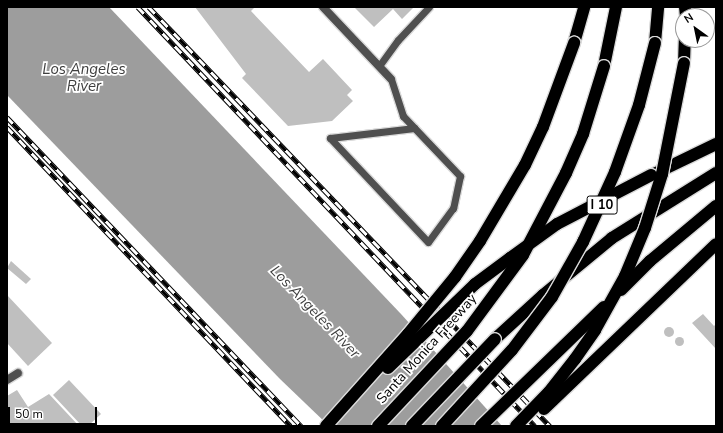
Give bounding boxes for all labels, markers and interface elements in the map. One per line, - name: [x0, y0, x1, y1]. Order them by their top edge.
- north arrow: [675, 8, 715, 48]
- text: N: [681, 10, 696, 27]
- water label: Los Angeles River: [42, 60, 126, 95]
- road number: I 10: [586, 194, 618, 216]
- water label: Los Angeles River: [266, 262, 364, 362]
- street label: Santa Monica Freeway: [373, 291, 481, 407]
- scale bar: [10, 399, 99, 425]
- text: 50 m: [15, 406, 43, 422]

